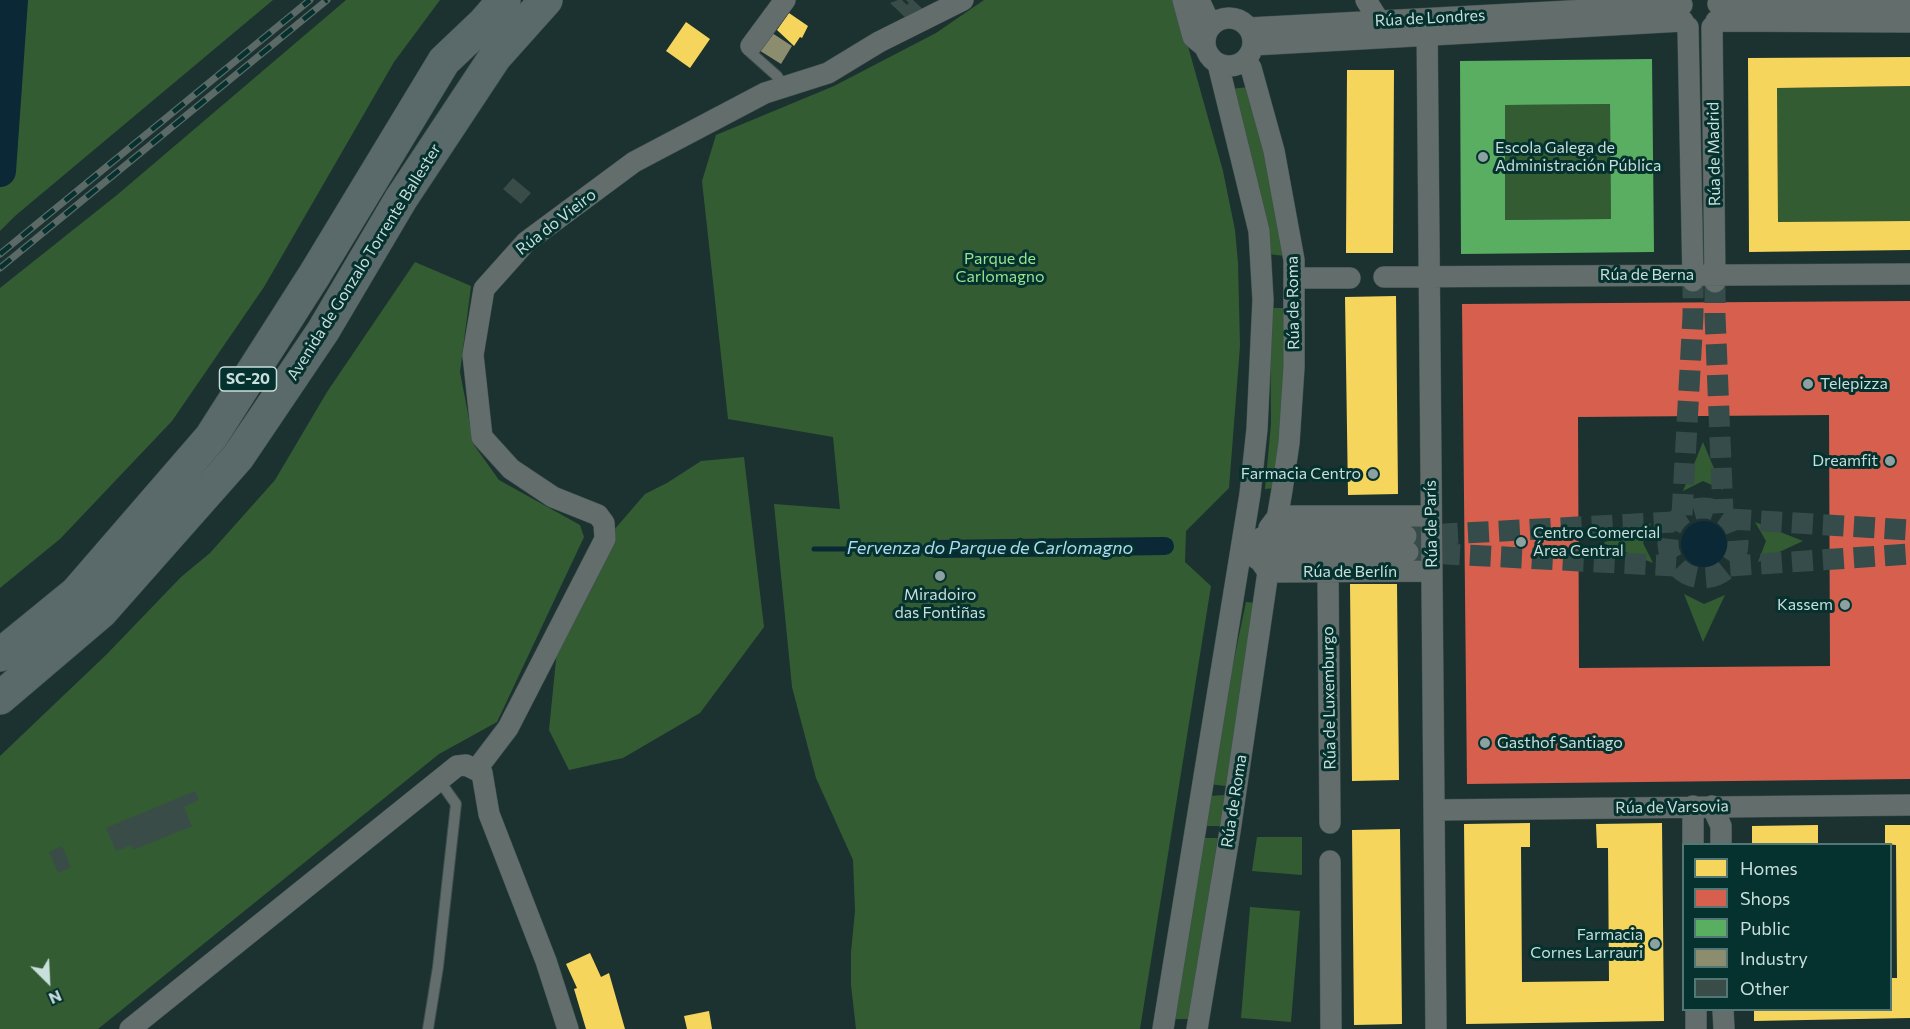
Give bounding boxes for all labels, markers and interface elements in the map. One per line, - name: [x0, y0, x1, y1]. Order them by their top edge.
- street label: Rúa de Londres: [1374, 6, 1486, 30]
- street label: Rúa de Madrid: [1703, 102, 1725, 206]
- place label: Escola Galega de Administración Pública: [1495, 138, 1661, 176]
- street label: Avenida de Gonzalo Torrente Ballester: [283, 140, 445, 384]
- marker: Escola Galega de Administración Pública: [1476, 150, 1490, 164]
- street label: Rúa do Vieiro: [512, 185, 600, 259]
- park label: Parque de Carlomagno: [955, 249, 1045, 287]
- street label: Rúa de Roma: [1283, 256, 1303, 350]
- street label: Rúa de Berna: [1600, 265, 1694, 285]
- road number: SC-20: [220, 367, 276, 391]
- place label: Telepizza: [1820, 374, 1888, 394]
- marker: Telepizza: [1801, 377, 1815, 391]
- place label: Dreamfit: [1812, 451, 1878, 471]
- marker: Dreamfit: [1883, 454, 1897, 468]
- place label: Farmacia Centro: [1241, 464, 1361, 484]
- marker: Farmacia Centro: [1366, 467, 1380, 481]
- street label: Rúa de París: [1421, 480, 1441, 568]
- place label: Centro Comercial Área Central: [1533, 523, 1660, 561]
- marker: Centro Comercial Área Central: [1514, 535, 1528, 549]
- water label: Fervenza do Parque de Carlomagno: [847, 537, 1133, 559]
- street label: Rúa de Berlín: [1303, 562, 1397, 582]
- marker: Miradoiro das Fontiñas: [933, 569, 947, 583]
- place label: Miradoiro das Fontiñas: [895, 585, 985, 623]
- place label: Kassem: [1777, 595, 1833, 615]
- marker: Kassem: [1838, 598, 1852, 612]
- street label: Rúa de Luxemburgo: [1318, 626, 1340, 770]
- place label: Gasthof Santiago: [1497, 733, 1623, 753]
- marker: Gasthof Santiago: [1478, 736, 1492, 750]
- street label: Rúa de Roma: [1217, 753, 1251, 849]
- street label: Rúa de Varsovia: [1615, 796, 1729, 818]
- legend: [1682, 843, 1892, 1011]
- text: Homes: [1740, 857, 1798, 879]
- text: Shops: [1740, 887, 1790, 909]
- text: Public: [1740, 917, 1790, 939]
- place label: Farmacia Cornes Larrauri: [1530, 925, 1643, 963]
- marker: Farmacia Cornes Larrauri: [1648, 937, 1662, 951]
- text: Industry: [1740, 947, 1808, 969]
- north arrow: [18, 951, 78, 1011]
- text: Other: [1740, 977, 1789, 999]
- text: N: [46, 987, 65, 1009]

